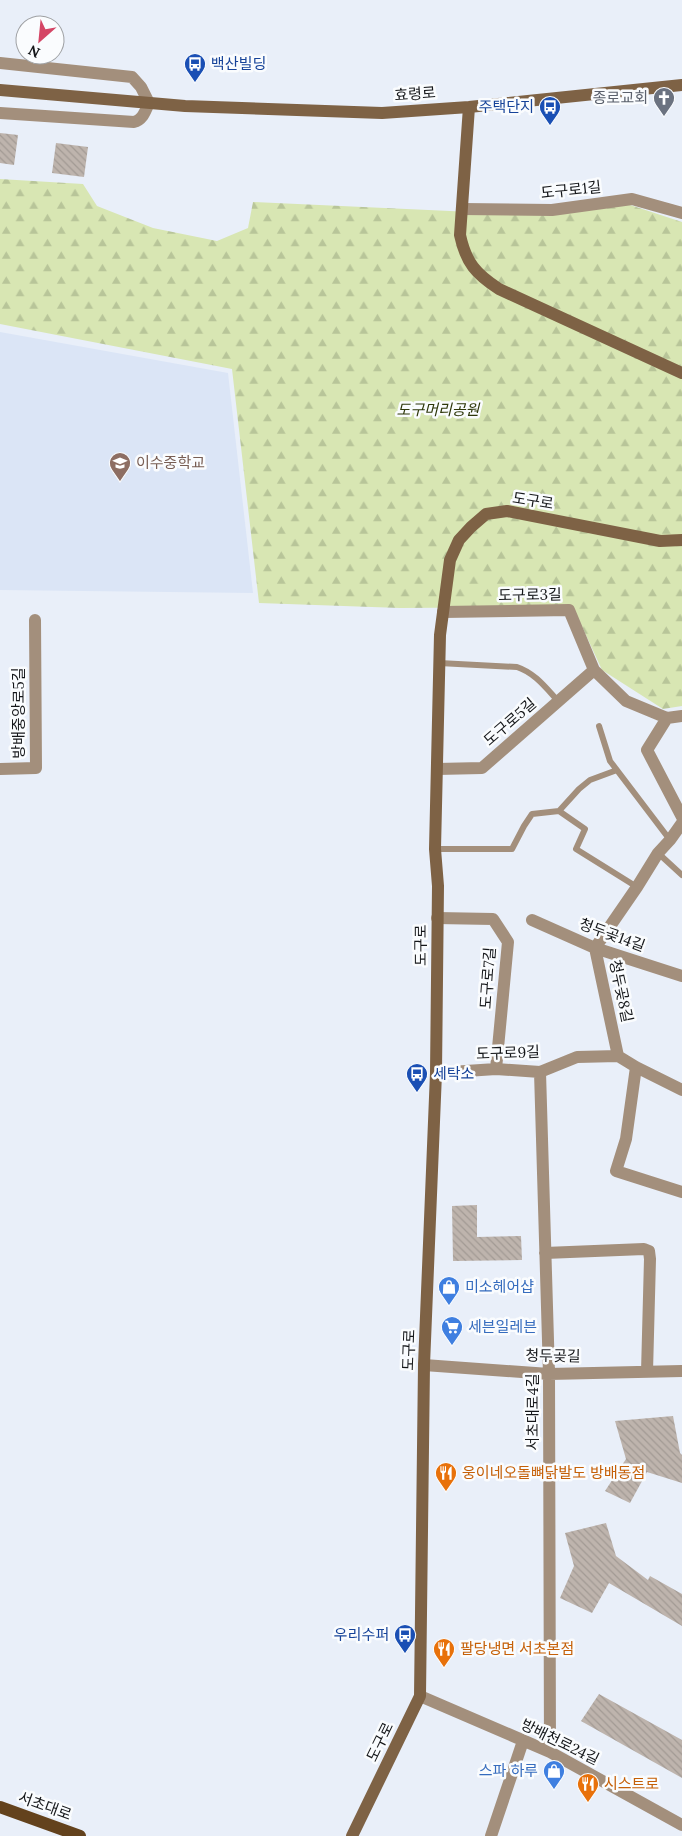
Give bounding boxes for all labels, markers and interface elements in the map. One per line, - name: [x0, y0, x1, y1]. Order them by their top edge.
- north arrow: [15, 15, 65, 65]
- text: N: [25, 41, 43, 62]
- bus stop icon: 백산빌딩: [183, 52, 207, 83]
- place label: 백산빌딩: [211, 54, 266, 73]
- street label: 효령로: [394, 83, 436, 104]
- church icon: 종로교회: [652, 86, 676, 117]
- place label: 종로교회: [593, 88, 648, 107]
- bus stop icon: 주택단지: [538, 95, 562, 126]
- place label: 주택단지: [479, 97, 534, 116]
- street label: 도구로1길: [540, 177, 602, 202]
- park label: 도구머리공원: [397, 400, 481, 419]
- school or university icon: 이수중학교: [108, 451, 132, 482]
- place label: 이수중학교: [136, 453, 205, 472]
- street label: 도구로: [511, 488, 555, 513]
- street label: 도구로3길: [498, 584, 562, 605]
- street label: 방배중앙로5길: [9, 668, 28, 758]
- street label: 도구로5길: [480, 694, 540, 750]
- street label: 청두곶14길: [577, 914, 648, 955]
- street label: 도구로: [411, 924, 430, 966]
- street label: 도구로7길: [476, 946, 499, 1010]
- street label: 청두곶8길: [606, 958, 637, 1024]
- street label: 도구로9길: [476, 1042, 540, 1063]
- bus stop icon: 세탁소: [405, 1062, 429, 1093]
- place label: 세탁소: [433, 1064, 475, 1083]
- shop icon: 미소헤어샵: [437, 1275, 461, 1306]
- place label: 미소헤어샵: [465, 1277, 534, 1296]
- supermarket icon: 세븐일레븐: [440, 1315, 464, 1346]
- place label: 세븐일레븐: [468, 1317, 537, 1336]
- street label: 도구로: [398, 1329, 419, 1371]
- street label: 청두곶길: [525, 1346, 581, 1365]
- street label: 서초대로4길: [523, 1373, 542, 1451]
- restaurant icon: 웅이네오돌뼈닭발도 방배동점: [434, 1461, 458, 1492]
- place label: 웅이네오돌뼈닭발도 방배동점: [462, 1463, 645, 1482]
- bus stop icon: 우리수퍼: [393, 1623, 417, 1654]
- place label: 우리수퍼: [334, 1625, 389, 1644]
- restaurant icon: 팔당냉면 서초본점: [432, 1637, 456, 1668]
- place label: 팔당냉면 서초본점: [460, 1639, 574, 1658]
- street label: 방배천로24길: [518, 1714, 603, 1769]
- street label: 도구로: [362, 1719, 397, 1765]
- shop icon: 스파 하루: [542, 1759, 566, 1790]
- place label: 스파 하루: [479, 1761, 538, 1780]
- restaurant icon: 시스트로: [576, 1772, 600, 1803]
- place label: 시스트로: [604, 1774, 659, 1793]
- street label: 서초대로: [16, 1787, 74, 1824]

